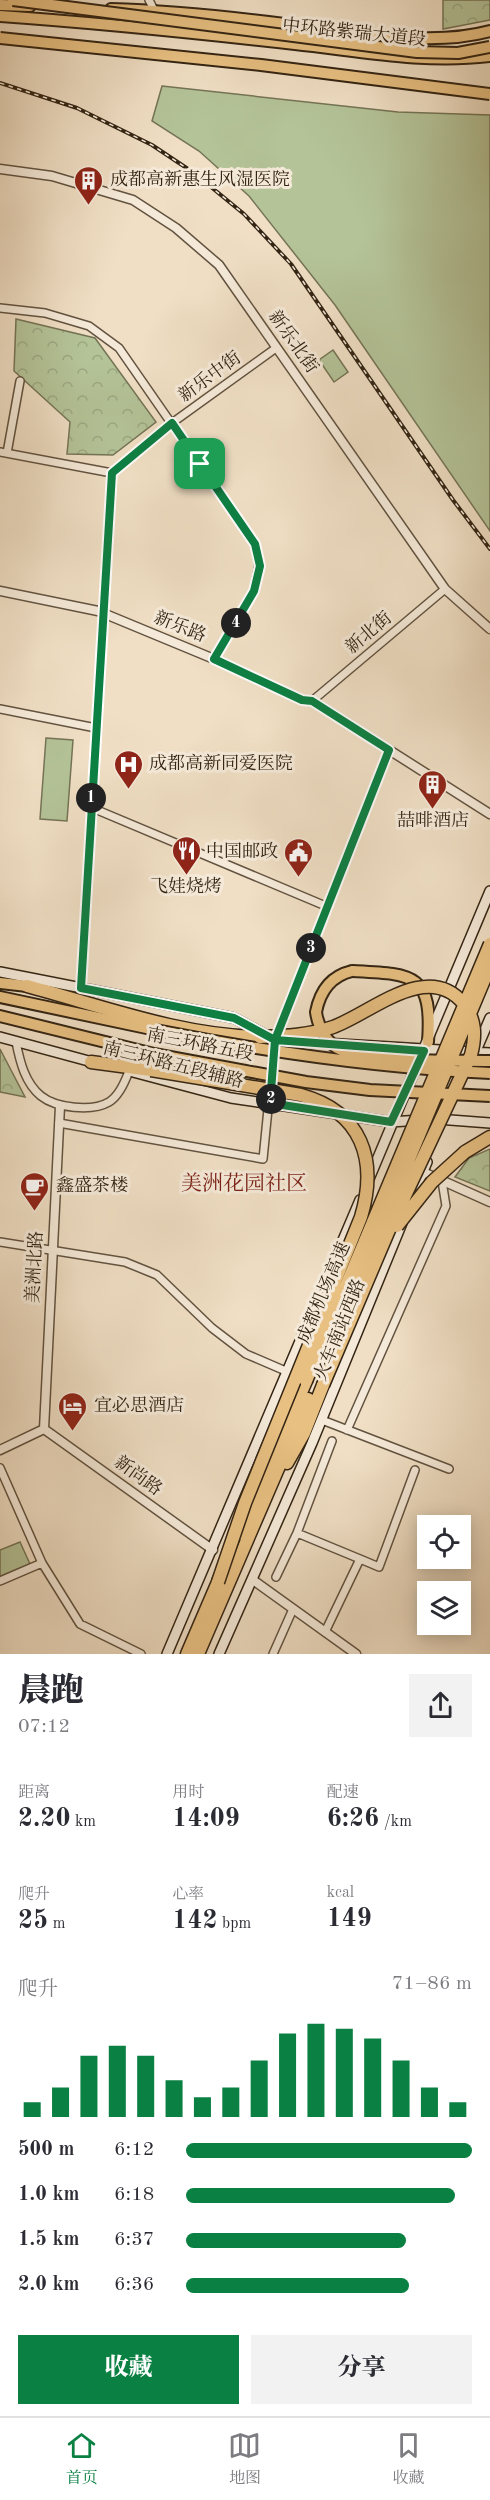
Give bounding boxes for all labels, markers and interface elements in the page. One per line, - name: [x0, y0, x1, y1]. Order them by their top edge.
- street label: 中环路紫瑞大道段: [281, 15, 427, 49]
- building icon: 成都高新惠生风湿医院: [73, 164, 105, 206]
- place label: 成都高新惠生风湿医院: [110, 169, 290, 189]
- street label: 新乐北街: [265, 306, 323, 377]
- street label: 新乐中街: [174, 347, 244, 405]
- pin: [174, 438, 225, 489]
- icon: arrive: [183, 447, 216, 480]
- street label: 新乐路: [152, 607, 209, 645]
- street label: 新北街: [341, 607, 395, 657]
- pin: 4: [221, 608, 251, 638]
- text: 4: [231, 615, 241, 631]
- hospital icon: 成都高新同爱医院: [112, 748, 144, 790]
- place label: 成都高新同爱医院: [149, 753, 293, 773]
- building icon: 喆啡酒店: [417, 768, 449, 810]
- pin: 1: [76, 783, 106, 813]
- text: 1: [86, 790, 96, 806]
- place label: 喆啡酒店: [397, 810, 469, 830]
- restaurant icon: 飞娃烧烤: [170, 834, 202, 876]
- public building icon: 中国邮政: [283, 836, 315, 878]
- place label: 中国邮政: [206, 841, 278, 861]
- place label: 飞娃烧烤: [150, 876, 222, 896]
- pin: 3: [296, 933, 326, 963]
- text: 3: [306, 940, 316, 956]
- street label: 南三环路五段: [145, 1024, 255, 1064]
- street label: 南三环路五段辅路: [101, 1037, 246, 1091]
- pin: 2: [256, 1084, 286, 1114]
- text: 2: [266, 1091, 276, 1107]
- cafe icon: 鑫盛茶楼: [19, 1170, 51, 1212]
- district label: 美洲花园社区: [181, 1172, 307, 1195]
- place label: 鑫盛茶楼: [56, 1175, 128, 1195]
- street label: 美洲北路: [22, 1230, 46, 1303]
- street label: 成都机场高速: [293, 1239, 353, 1346]
- street label: 火车南站西路: [310, 1276, 369, 1383]
- hotel icon: 宜必思酒店: [57, 1390, 89, 1432]
- place label: 宜必思酒店: [94, 1395, 184, 1415]
- street label: 新尚路: [111, 1451, 166, 1499]
- map controls: [417, 1515, 471, 1635]
- button: locate: [417, 1515, 471, 1569]
- button: layers: [417, 1581, 471, 1635]
- button: share: [409, 1674, 472, 1737]
- text: 晨跑: [18, 1676, 84, 1709]
- text: 07:12: [18, 1717, 70, 1737]
- text: 距离: [18, 1785, 50, 1801]
- text: 用时: [172, 1785, 204, 1801]
- text: 配速: [327, 1785, 359, 1801]
- text: 2.20: [18, 1806, 71, 1832]
- text: 14:09: [172, 1806, 240, 1832]
- text: 6:26: [327, 1806, 379, 1832]
- text: km: [71, 1814, 96, 1830]
- text: /km: [379, 1814, 412, 1830]
- text: kcal: [327, 1885, 354, 1901]
- text: 爬升: [18, 1887, 50, 1903]
- text: 心率: [172, 1887, 204, 1903]
- text: 149: [327, 1906, 372, 1932]
- text: 25: [18, 1908, 48, 1934]
- text: 142: [172, 1908, 218, 1934]
- text: m: [48, 1916, 65, 1932]
- text: bpm: [218, 1916, 251, 1932]
- text: 71–86 m: [392, 1974, 472, 1994]
- text: 爬升: [18, 1980, 58, 2000]
- text: 500 m: [18, 2140, 74, 2160]
- text: 6:12: [114, 2140, 154, 2160]
- text: 1.0 km: [18, 2185, 80, 2205]
- text: 6:18: [114, 2185, 154, 2205]
- text: 1.5 km: [18, 2230, 80, 2250]
- text: 6:37: [114, 2230, 154, 2250]
- text: 2.0 km: [18, 2275, 80, 2295]
- text: 6:36: [114, 2275, 154, 2295]
- button: 收藏: [18, 2335, 239, 2404]
- button: 分享: [251, 2335, 472, 2404]
- tab: 首页: [65, 2429, 98, 2489]
- tab: 地图: [228, 2429, 261, 2489]
- tab: 收藏: [392, 2429, 425, 2489]

